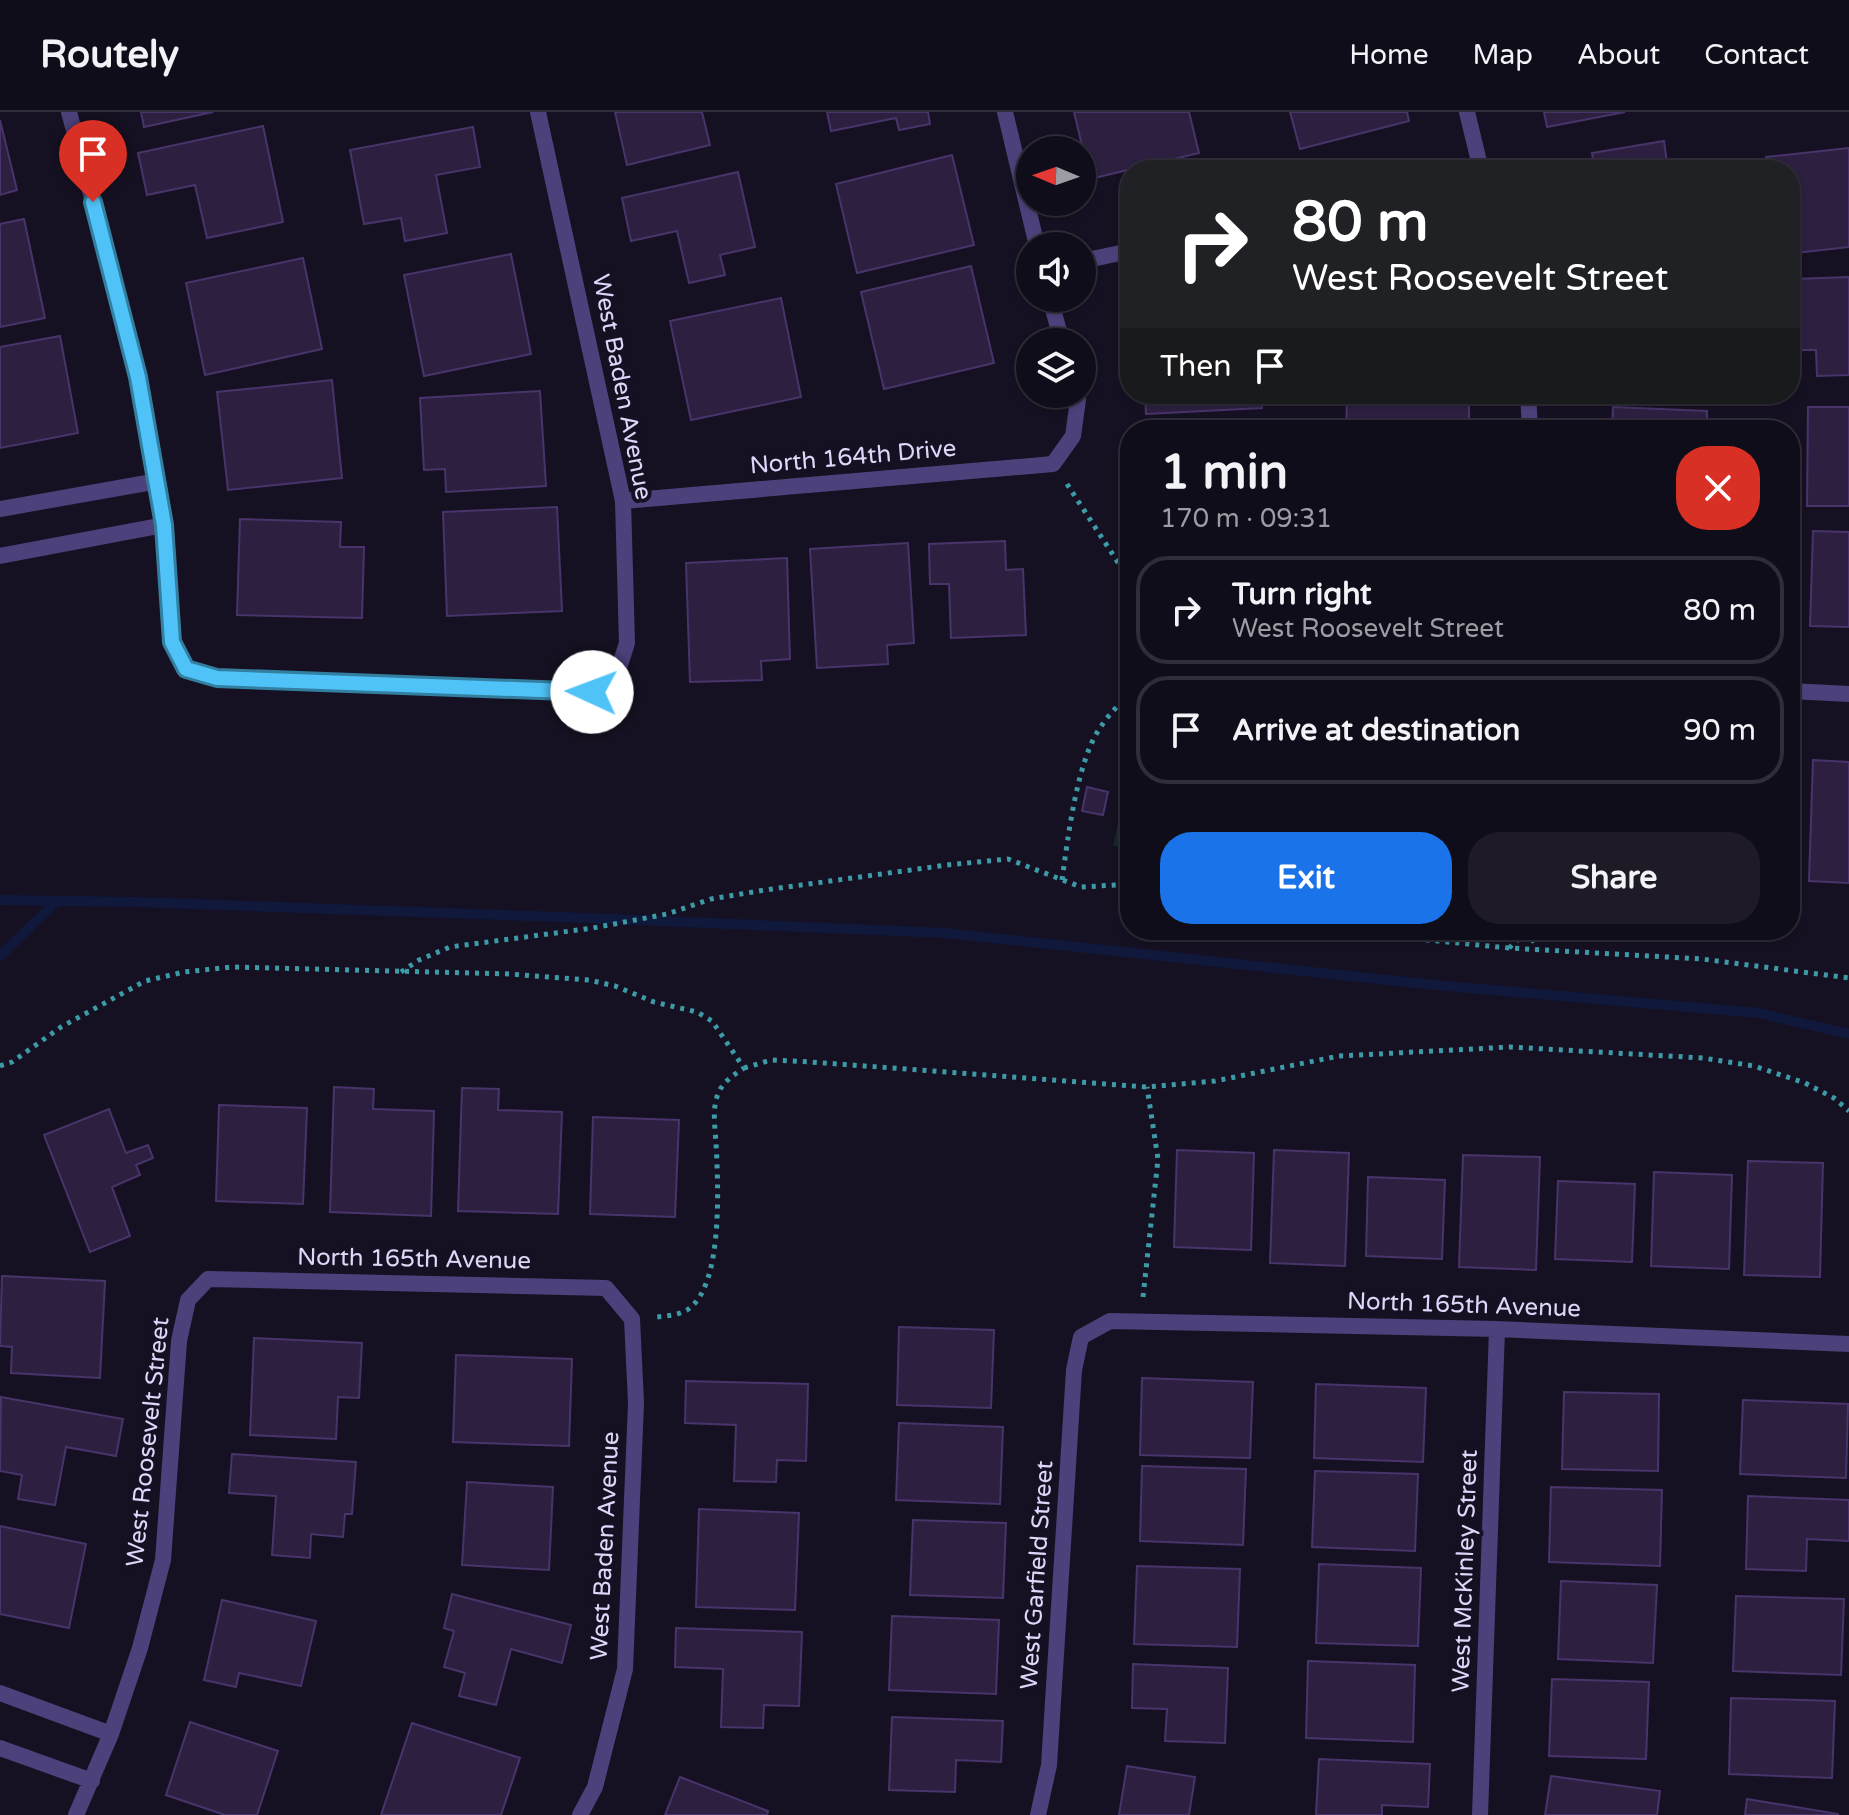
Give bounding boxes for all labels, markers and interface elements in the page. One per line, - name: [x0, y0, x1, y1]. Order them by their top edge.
- text: Routely: [40, 32, 179, 78]
- text: Home: [1349, 38, 1429, 72]
- text: Map: [1473, 38, 1533, 72]
- text: About: [1577, 38, 1660, 72]
- text: Contact: [1704, 38, 1809, 72]
- pin: [59, 120, 127, 202]
- icon: arrive: [71, 132, 115, 176]
- north arrow: [1016, 136, 1096, 216]
- map controls: [1016, 136, 1096, 408]
- text: 80 m: [1292, 189, 1428, 256]
- icon: right: [1160, 192, 1264, 296]
- button: sound: [1016, 232, 1096, 312]
- text: West Roosevelt Street: [1292, 257, 1668, 300]
- street label: West Baden Avenue: [586, 272, 658, 502]
- button: layers: [1016, 328, 1096, 408]
- icon: arrive: [1248, 344, 1292, 388]
- text: Then: [1160, 348, 1232, 385]
- street label: North 164th Drive: [749, 434, 957, 480]
- text: 1 min: [1160, 444, 1288, 502]
- button: close: [1676, 446, 1760, 530]
- text: 170 m · 09:31: [1160, 503, 1332, 534]
- text: Turn right: [1232, 576, 1372, 613]
- icon: right: [1164, 588, 1208, 632]
- text: 80 m: [1683, 592, 1756, 629]
- text: West Roosevelt Street: [1232, 613, 1504, 644]
- position arrow: [550, 650, 634, 734]
- icon: arrive: [1164, 708, 1208, 752]
- text: Arrive at destination: [1232, 712, 1520, 749]
- text: 90 m: [1683, 712, 1756, 749]
- button: Exit: [1160, 832, 1452, 924]
- button: Share: [1468, 832, 1760, 924]
- street label: North 165th Avenue: [297, 1242, 531, 1276]
- street label: North 165th Avenue: [1347, 1286, 1581, 1324]
- street label: West Roosevelt Street: [120, 1316, 176, 1568]
- street label: West Baden Avenue: [585, 1431, 625, 1661]
- street label: West McKinley Street: [1446, 1449, 1484, 1693]
- street label: West Garfield Street: [1015, 1460, 1059, 1690]

